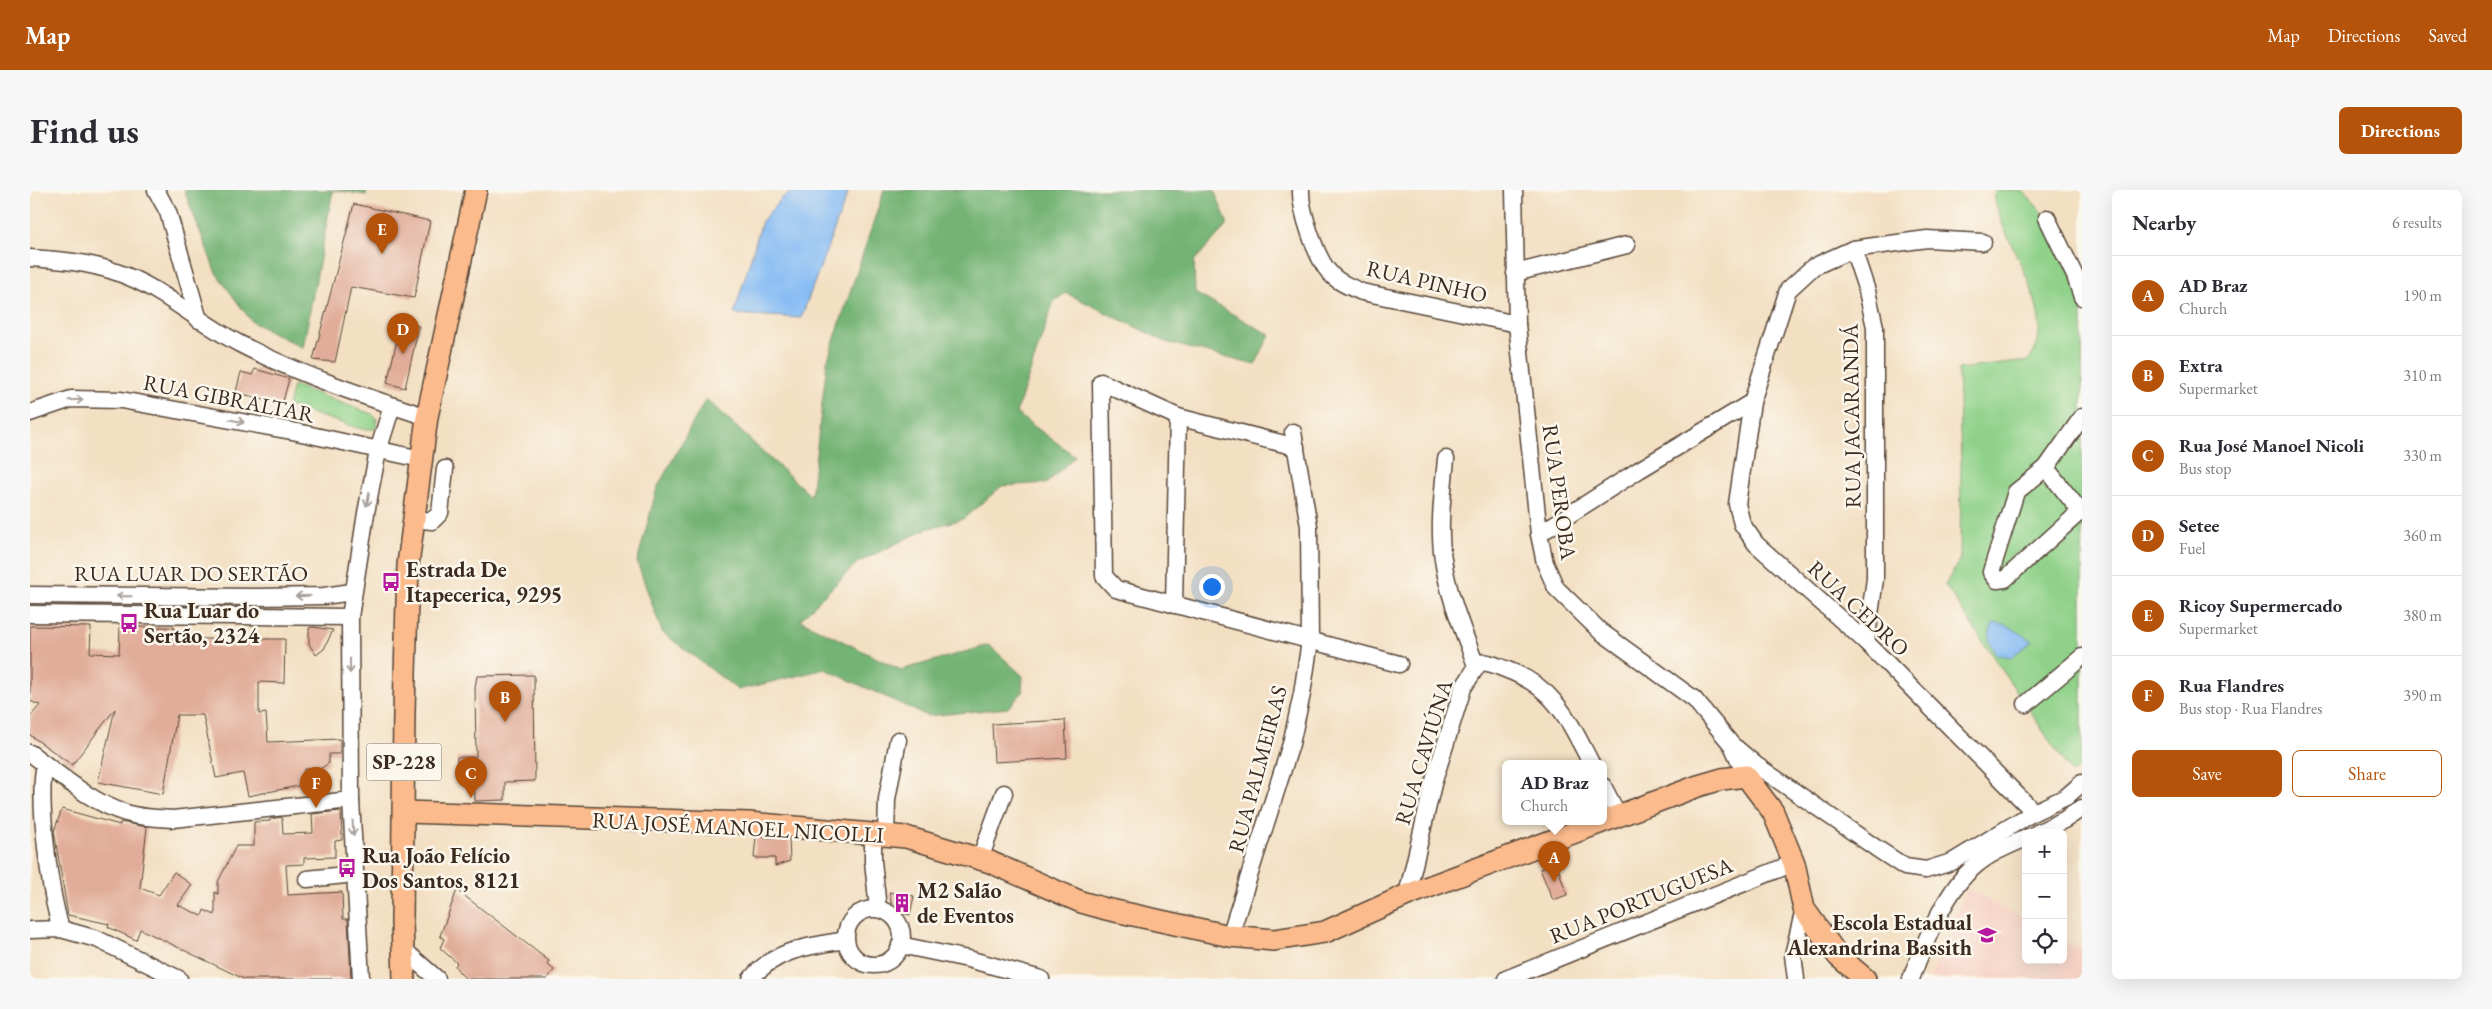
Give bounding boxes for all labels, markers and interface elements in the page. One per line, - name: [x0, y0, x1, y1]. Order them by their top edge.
- text: Map: [25, 20, 70, 51]
- text: Map: [2268, 24, 2300, 47]
- text: Directions: [2328, 24, 2400, 47]
- text: Saved: [2428, 24, 2467, 47]
- button: Directions: [2339, 107, 2462, 154]
- text: Find us: [30, 108, 139, 153]
- text: Nearby: [2132, 209, 2196, 236]
- text: 6 results: [2392, 212, 2442, 233]
- pin: E: [366, 213, 398, 254]
- street label: RUA PINHO: [1364, 254, 1490, 309]
- text: AD Braz: [2179, 273, 2248, 298]
- text: A: [2142, 285, 2154, 306]
- text: 190 m: [2403, 285, 2442, 306]
- text: Church: [2179, 298, 2227, 319]
- pin: D: [387, 313, 419, 354]
- street label: RUA JACARANDÁ: [1835, 323, 1868, 509]
- text: Extra: [2179, 353, 2223, 378]
- text: B: [2143, 365, 2153, 386]
- text: 310 m: [2403, 365, 2442, 386]
- street label: RUA GIBRALTAR: [141, 368, 317, 429]
- text: Supermarket: [2179, 378, 2258, 399]
- one-way arrow: [68, 395, 84, 404]
- one-way arrow: [228, 417, 244, 426]
- street label: RUA PEROBA: [1536, 422, 1583, 563]
- text: Rua José Manoel Nicoli: [2179, 433, 2364, 458]
- text: C: [2142, 445, 2154, 466]
- text: 330 m: [2403, 445, 2442, 466]
- text: Bus stop: [2179, 458, 2232, 479]
- one-way arrow: [363, 490, 373, 506]
- text: Setee: [2179, 513, 2219, 538]
- text: D: [2142, 525, 2154, 546]
- text: 360 m: [2403, 525, 2442, 546]
- text: Fuel: [2179, 538, 2206, 559]
- street label: RUA CEDRO: [1802, 554, 1916, 663]
- place label: Estrada De Itapecerica, 9295: [406, 555, 562, 609]
- street label: RUA LUAR DO SERTÃO: [74, 559, 308, 588]
- bus stop icon: Estrada De Itapecerica, 9295: [380, 571, 402, 593]
- your location: [1199, 574, 1225, 600]
- one-way arrow: [116, 591, 132, 601]
- one-way arrow: [296, 592, 312, 601]
- text: Ricoy Supermercado: [2179, 593, 2342, 618]
- place label: Rua Luar do Sertão, 2324: [144, 596, 260, 650]
- text: E: [2143, 605, 2153, 626]
- text: 380 m: [2403, 605, 2442, 626]
- bus stop icon: Rua Luar do Sertão, 2324: [118, 612, 140, 634]
- text: Supermarket: [2179, 618, 2258, 639]
- one-way arrow: [345, 658, 355, 674]
- text: Rua Flandres: [2179, 673, 2284, 698]
- street label: RUA CAVIÚNA: [1388, 675, 1460, 828]
- pin: B: [489, 681, 521, 722]
- street label: RUA PALMEIRAS: [1221, 683, 1294, 856]
- text: F: [2144, 685, 2152, 706]
- text: 390 m: [2403, 685, 2442, 706]
- text: Bus stop · Rua Flandres: [2179, 698, 2322, 719]
- road number: SP-228: [366, 744, 442, 780]
- button: Save: [2132, 750, 2282, 797]
- button: Share: [2292, 750, 2442, 797]
- pin: C: [455, 757, 487, 798]
- popup: [1502, 760, 1607, 825]
- pin: F: [300, 767, 332, 808]
- text: AD Braz: [1520, 770, 1589, 795]
- text: Church: [1520, 795, 1568, 816]
- street label: RUA JOSÉ MANOEL NICOLLI: [591, 805, 885, 850]
- one-way arrow: [348, 820, 358, 836]
- map controls: [2022, 829, 2067, 964]
- button: +: [2022, 829, 2067, 874]
- place label: Rua João Felício Dos Santos, 8121: [362, 841, 520, 895]
- pin: A: [1538, 841, 1570, 882]
- street label: RUA PORTUGUESA: [1546, 851, 1736, 949]
- bus stop icon: Rua João Felício Dos Santos, 8121: [336, 857, 358, 879]
- button: −: [2022, 874, 2067, 919]
- place label: M2 Salão de Eventos: [917, 876, 1014, 930]
- building icon: M2 Salão de Eventos: [891, 892, 913, 914]
- place label: Escola Estadual Alexandrina Bassith: [1786, 908, 1972, 962]
- button: locate: [2022, 919, 2067, 964]
- school or university icon: Escola Estadual Alexandrina Bassith: [1976, 924, 1998, 946]

